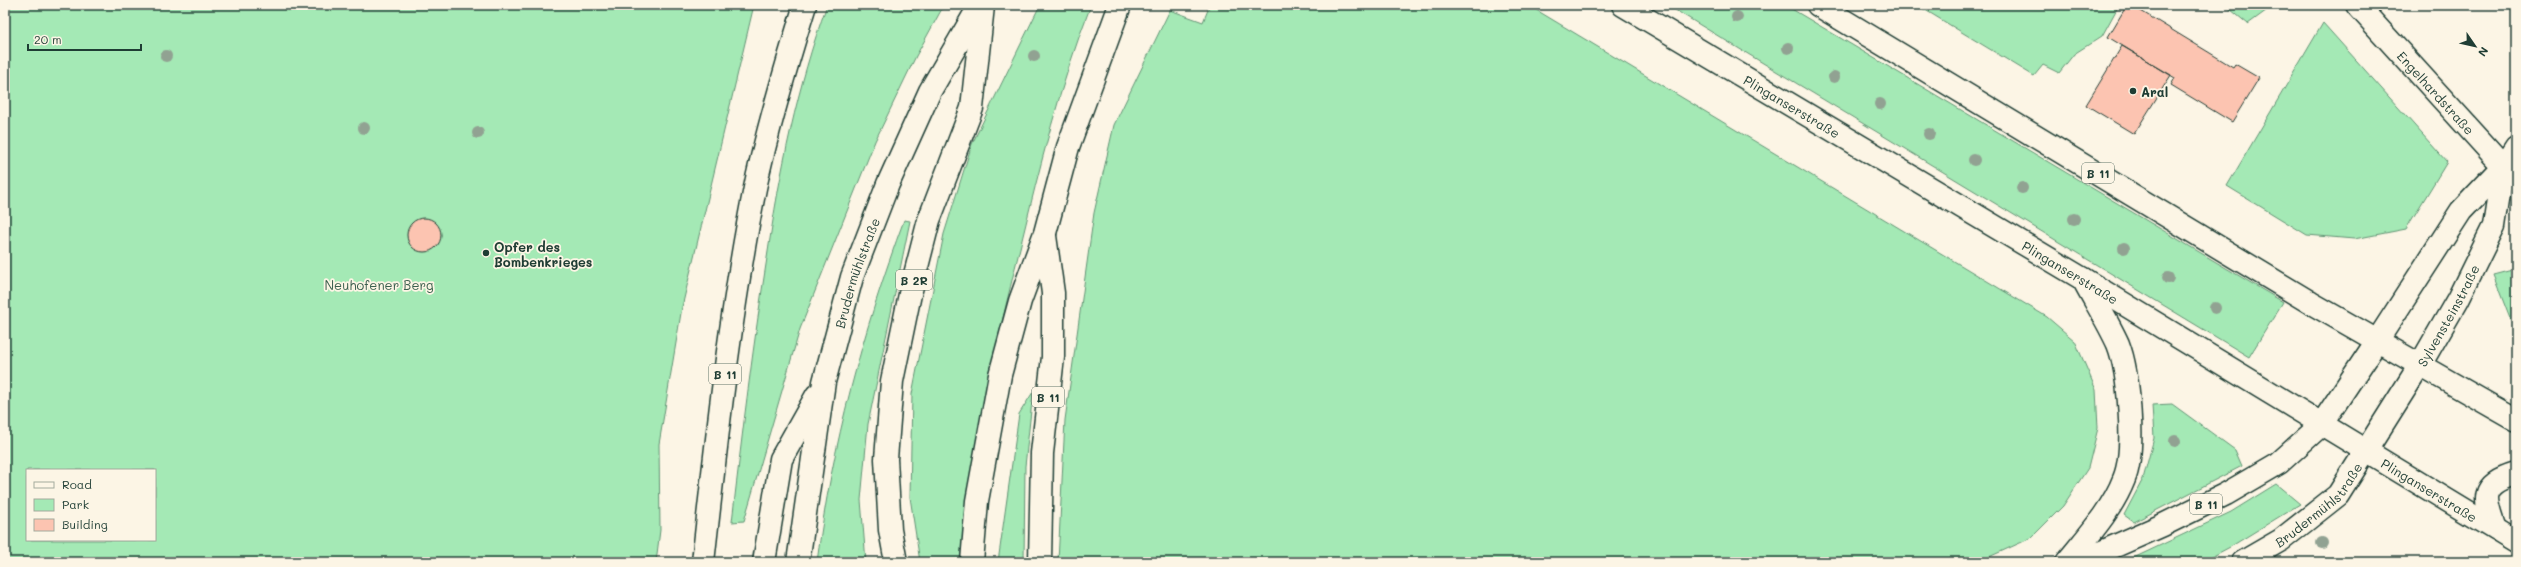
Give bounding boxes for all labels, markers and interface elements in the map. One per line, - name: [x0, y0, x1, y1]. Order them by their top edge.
- scale bar: [28, 26, 141, 52]
- north arrow: [2455, 26, 2495, 66]
- text: 20 m: [34, 31, 62, 47]
- text: N: [2475, 44, 2492, 60]
- street label: Engelhardstraße: [2394, 47, 2479, 138]
- street label: Plinganserstraße: [1741, 71, 1844, 141]
- place label: Aral: [2141, 83, 2168, 100]
- marker: Aral: [2128, 86, 2138, 96]
- road number: B 11: [2082, 163, 2114, 183]
- street label: Brudermühlstraße: [830, 215, 883, 330]
- street label: Plinganserstraße: [2019, 236, 2122, 307]
- place label: Opfer des Bombenkrieges: [494, 238, 592, 270]
- marker: Opfer des Bombenkrieges: [481, 248, 491, 258]
- street label: Sylvensteinstraße: [2413, 261, 2482, 369]
- road number: B 2R: [896, 270, 932, 290]
- park label: Neuhofener Berg: [324, 276, 434, 293]
- road number: B 11: [709, 364, 741, 384]
- road number: B 11: [1032, 387, 1064, 407]
- street label: Plinganserstraße: [2379, 454, 2481, 525]
- street label: Brudermühlstraße: [2272, 459, 2365, 550]
- legend: [26, 469, 156, 541]
- text: Road: [62, 476, 92, 492]
- road number: B 11: [2190, 494, 2222, 514]
- text: Park: [62, 496, 89, 512]
- text: Building: [62, 516, 108, 532]

